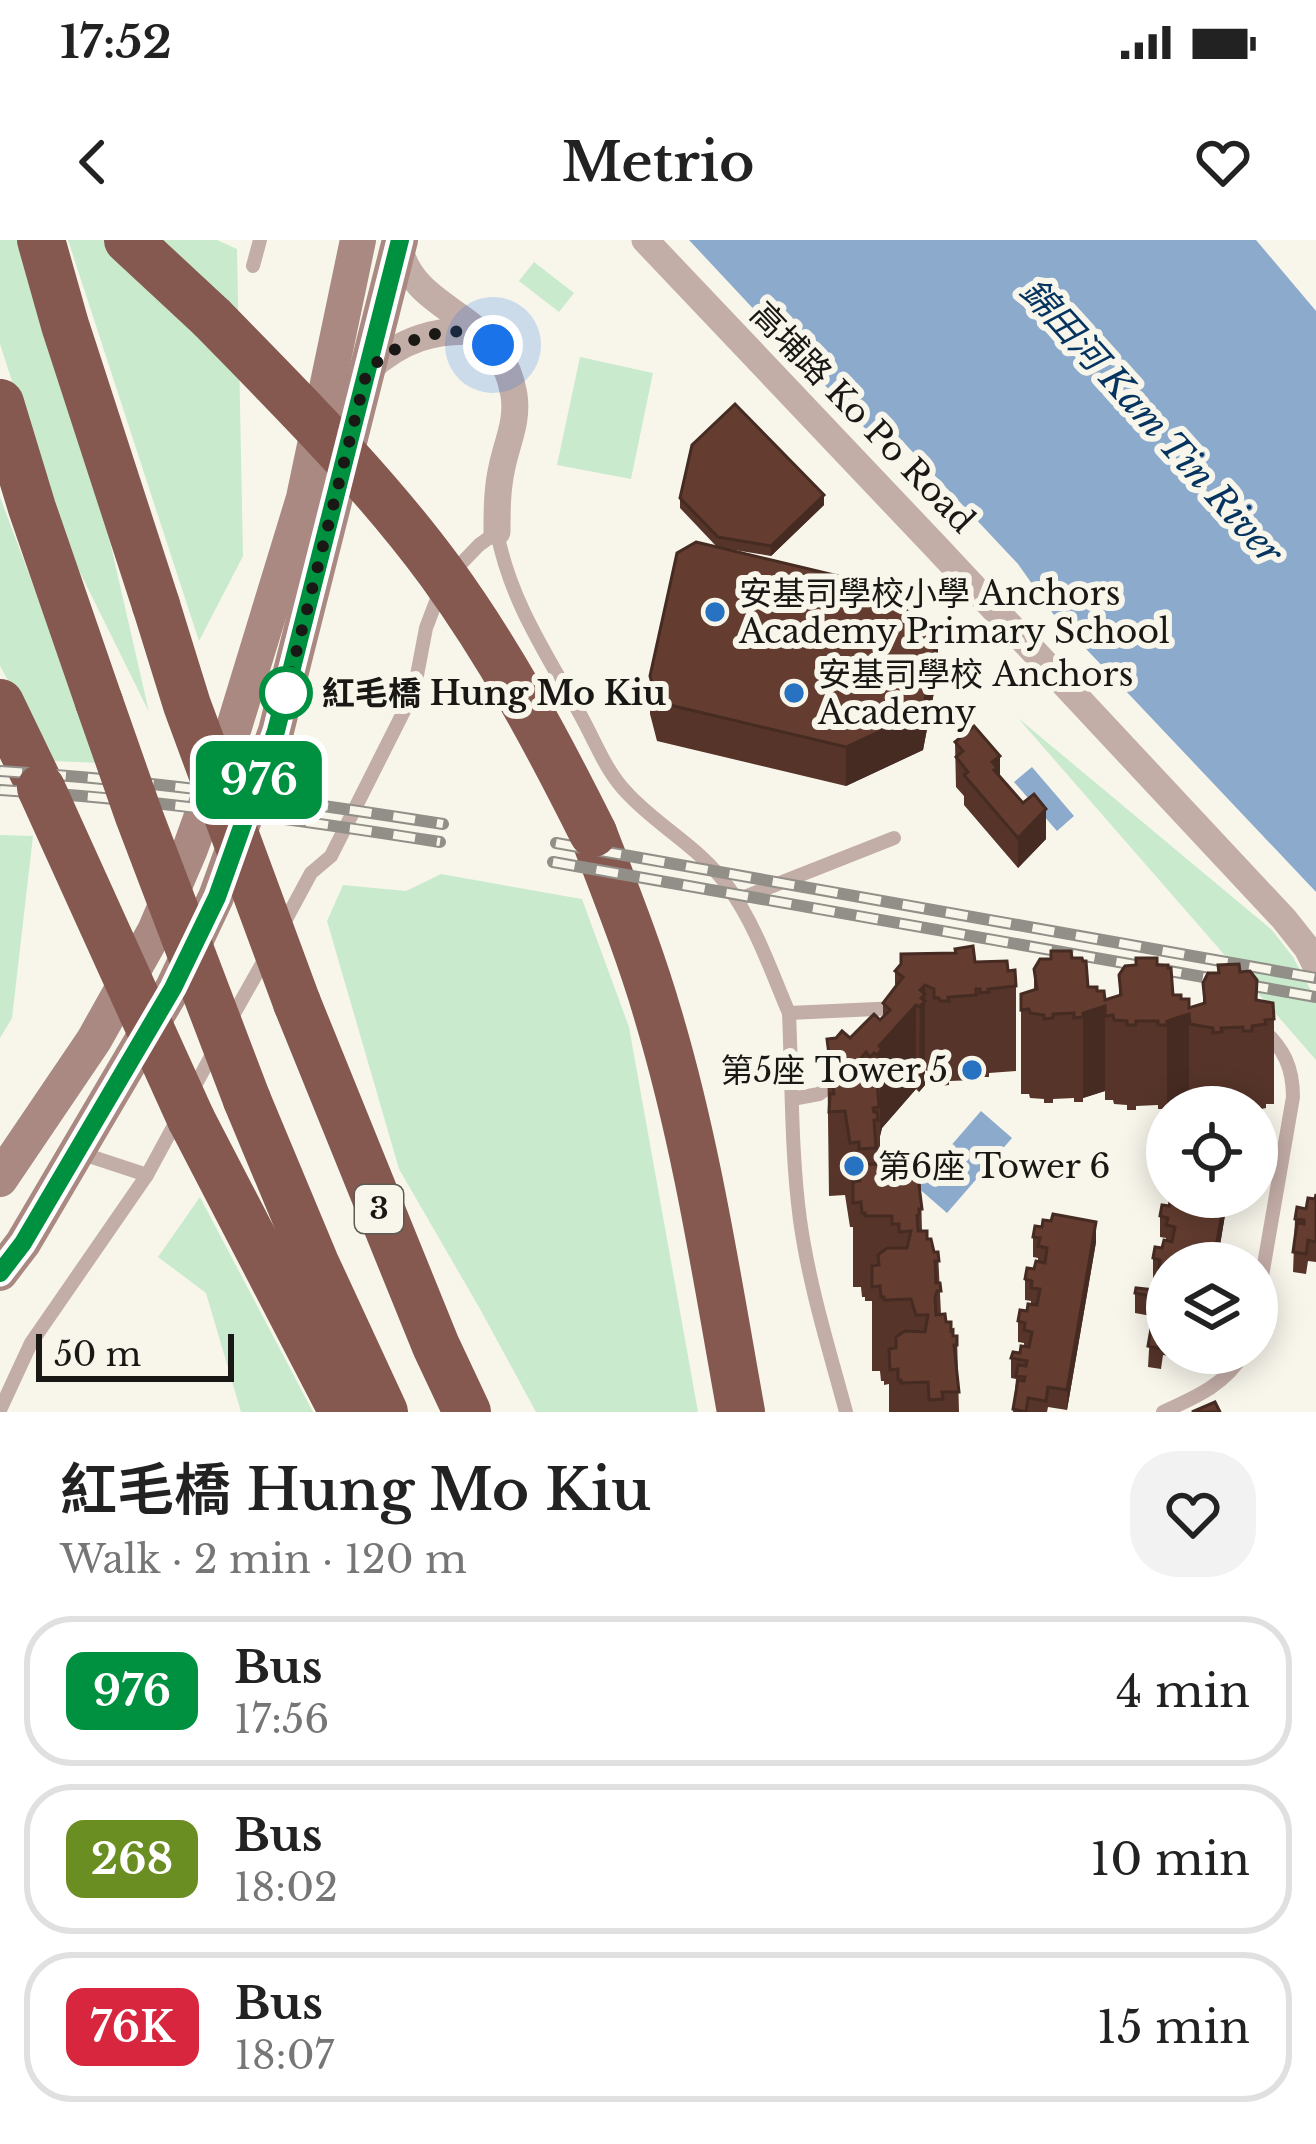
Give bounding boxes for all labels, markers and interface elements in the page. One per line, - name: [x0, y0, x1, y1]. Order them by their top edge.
- text: 17:52: [60, 14, 172, 70]
- icon: back: [60, 129, 126, 195]
- text: Metrio: [562, 129, 754, 196]
- icon: heart: [1190, 129, 1256, 195]
- water label: 錦田河 Kam Tin River: [1011, 269, 1293, 575]
- street label: 高埔路 Ko Po Road: [742, 293, 983, 541]
- your location: [463, 315, 523, 375]
- place label: 安基司學校小學 Anchors Academy Primary School: [738, 573, 1170, 652]
- marker: 安基司學校小學 Anchors Academy Primary School: [702, 599, 728, 625]
- place label: 安基司學校 Anchors Academy: [817, 654, 1133, 733]
- marker: 紅毛橋 Hung Mo Kiu: [261, 668, 311, 718]
- place label: 紅毛橋 Hung Mo Kiu: [322, 673, 666, 714]
- marker: 安基司學校 Anchors Academy: [781, 680, 807, 706]
- line badge: 976: [190, 741, 328, 819]
- text: 976: [220, 754, 298, 806]
- place label: 第5座 Tower 5: [720, 1050, 948, 1091]
- marker: 第5座 Tower 5: [959, 1057, 985, 1083]
- map controls: [1146, 1086, 1278, 1374]
- button: locate: [1146, 1086, 1278, 1218]
- place label: 第6座 Tower 6: [878, 1146, 1111, 1187]
- marker: 第6座 Tower 6: [841, 1153, 867, 1179]
- road number: 3: [355, 1185, 403, 1233]
- button: layers: [1146, 1242, 1278, 1374]
- scale bar: [36, 1328, 234, 1381]
- text: 50 m: [54, 1334, 141, 1375]
- button: heart: [1130, 1451, 1256, 1577]
- text: 紅毛橋 Hung Mo Kiu: [60, 1455, 651, 1525]
- text: Walk · 2 min · 120 m: [60, 1535, 467, 1584]
- text: Bus: [234, 1639, 322, 1695]
- text: 4 min: [1116, 1663, 1250, 1719]
- text: 976: [93, 1665, 171, 1717]
- text: 17:56: [234, 1695, 329, 1744]
- text: Bus: [234, 1807, 322, 1863]
- text: 10 min: [1090, 1831, 1250, 1887]
- text: 268: [91, 1833, 173, 1885]
- text: 18:02: [234, 1863, 338, 1912]
- text: Bus: [235, 1975, 323, 2031]
- text: 15 min: [1097, 1999, 1250, 2055]
- text: 76K: [90, 2001, 175, 2053]
- text: 18:07: [235, 2031, 334, 2080]

